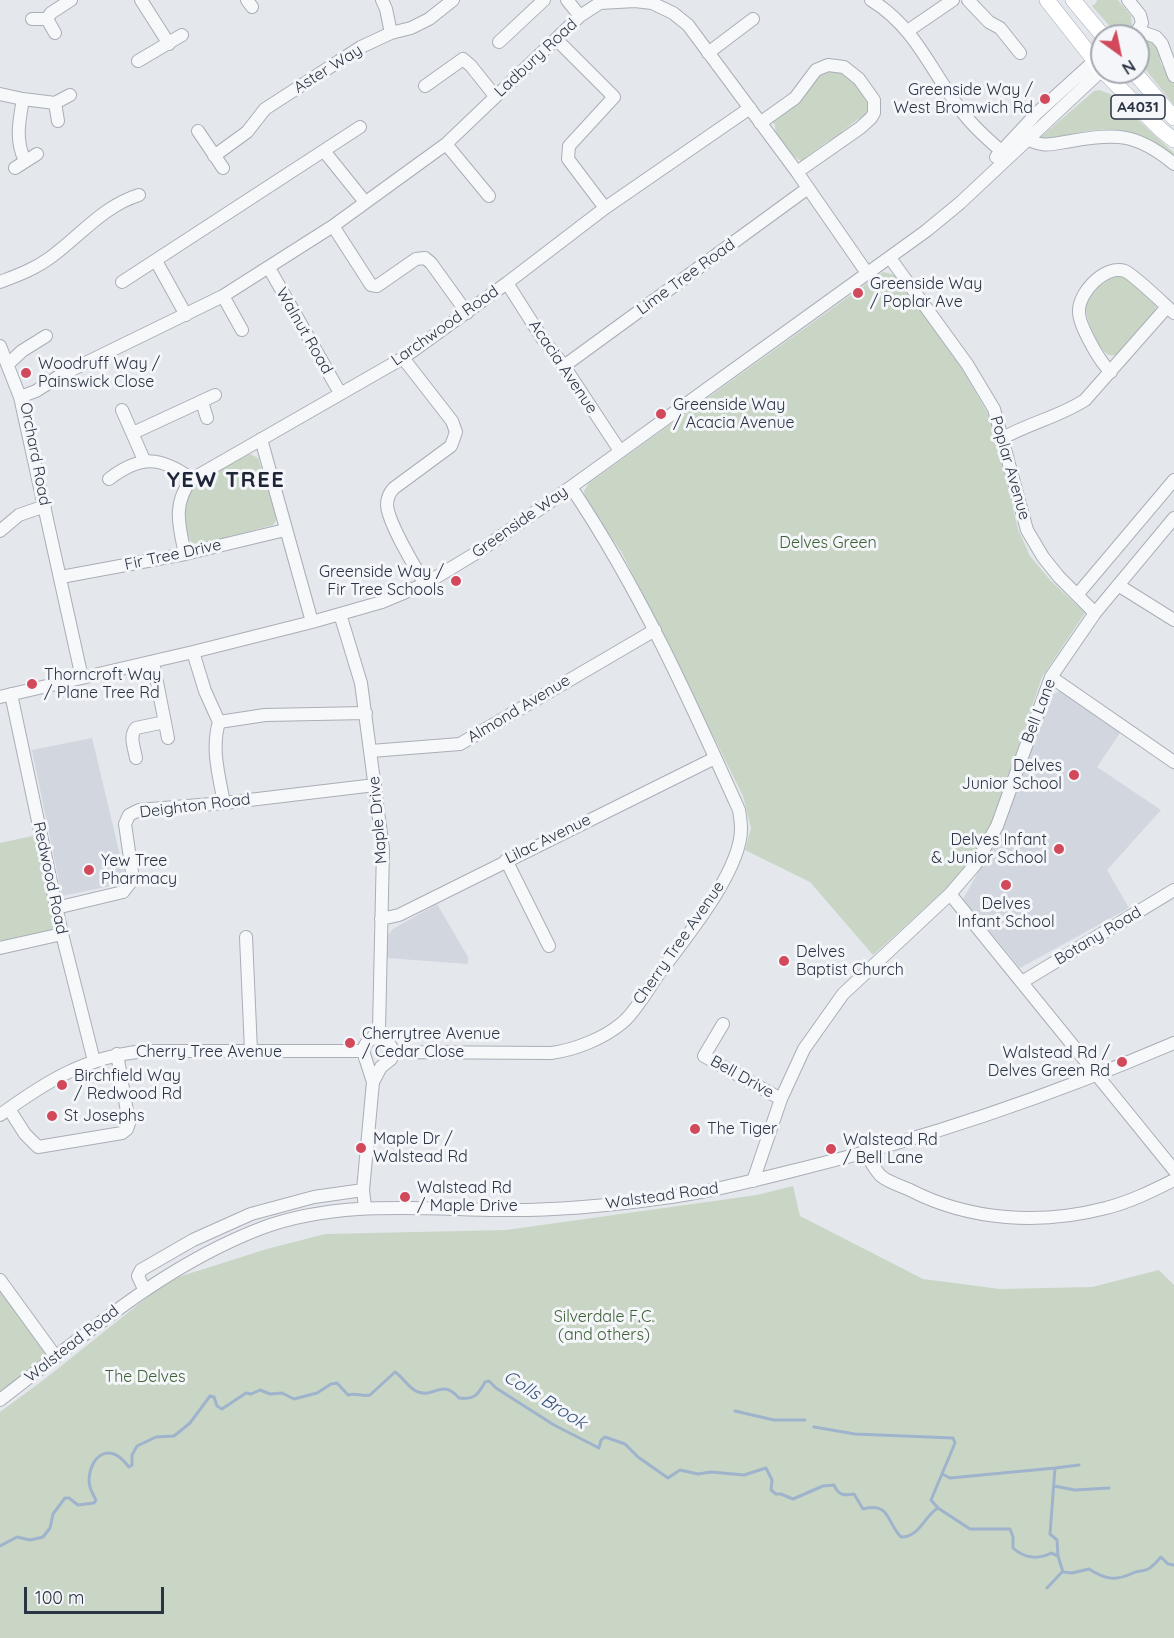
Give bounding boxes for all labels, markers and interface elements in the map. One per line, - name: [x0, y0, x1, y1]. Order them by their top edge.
- street label: Ladbury Road: [491, 15, 581, 101]
- north arrow: [1090, 24, 1150, 84]
- street label: Aster Way: [290, 40, 366, 98]
- text: N: [1118, 56, 1139, 79]
- place label: Greenside Way / West Bromwich Rd: [893, 80, 1033, 118]
- marker: Greenside Way / West Bromwich Rd: [1038, 92, 1052, 106]
- road number: A4031: [1111, 95, 1165, 119]
- street label: Lime Tree Road: [633, 235, 739, 319]
- place label: Greenside Way / Poplar Ave: [870, 274, 982, 312]
- street label: Larchwood Road: [388, 282, 502, 370]
- street label: Walnut Road: [272, 284, 336, 378]
- marker: Greenside Way / Poplar Ave: [851, 286, 865, 300]
- street label: Acacia Avenue: [525, 317, 601, 417]
- place label: Woodruff Way / Painswick Close: [38, 354, 160, 392]
- marker: Woodruff Way / Painswick Close: [19, 366, 33, 380]
- place label: Greenside Way / Acacia Avenue: [673, 395, 795, 433]
- street label: Orchard Road: [16, 401, 54, 507]
- marker: Greenside Way / Acacia Avenue: [654, 407, 668, 421]
- street label: Poplar Avenue: [986, 414, 1034, 522]
- district label: YEW TREE: [167, 467, 285, 493]
- street label: Greenside Way: [468, 482, 572, 562]
- park label: Delves Green: [779, 533, 877, 553]
- street label: Fir Tree Drive: [123, 535, 223, 575]
- place label: Greenside Way / Fir Tree Schools: [319, 562, 444, 600]
- marker: Greenside Way / Fir Tree Schools: [449, 574, 463, 588]
- place label: Thorncroft Way / Plane Tree Rd: [44, 665, 161, 703]
- street label: Almond Avenue: [464, 671, 574, 747]
- street label: Bell Lane: [1018, 676, 1060, 746]
- marker: Thorncroft Way / Plane Tree Rd: [25, 677, 39, 691]
- place label: Delves Junior School: [962, 756, 1062, 794]
- marker: Delves Junior School: [1067, 768, 1081, 782]
- street label: Maple Drive: [365, 775, 391, 865]
- street label: Deighton Road: [139, 790, 251, 822]
- street label: Lilac Avenue: [502, 810, 594, 868]
- street label: Redwood Road: [29, 820, 71, 936]
- place label: Delves Infant & Junior School: [931, 830, 1047, 868]
- marker: Delves Infant & Junior School: [1052, 842, 1066, 856]
- place label: Yew Tree Pharmacy: [101, 851, 177, 889]
- marker: Yew Tree Pharmacy: [82, 863, 96, 877]
- street label: Cherry Tree Avenue: [629, 878, 729, 1008]
- marker: Delves Infant School: [999, 878, 1013, 892]
- place label: Delves Infant School: [957, 894, 1055, 932]
- street label: Botany Road: [1051, 903, 1145, 969]
- place label: Delves Baptist Church: [796, 942, 904, 980]
- marker: Delves Baptist Church: [777, 954, 791, 968]
- place label: Cherrytree Avenue / Cedar Close: [362, 1024, 500, 1062]
- marker: Cherrytree Avenue / Cedar Close: [343, 1036, 357, 1050]
- street label: Cherry Tree Avenue: [136, 1042, 282, 1062]
- place label: Walstead Rd / Delves Green Rd: [988, 1043, 1110, 1081]
- street label: Bell Drive: [707, 1052, 777, 1102]
- marker: Walstead Rd / Delves Green Rd: [1115, 1055, 1129, 1069]
- place label: Birchfield Way / Redwood Rd: [74, 1066, 182, 1104]
- marker: Birchfield Way / Redwood Rd: [55, 1078, 69, 1092]
- place label: St Josephs: [64, 1106, 144, 1126]
- marker: St Josephs: [45, 1109, 59, 1123]
- place label: The Tiger: [707, 1119, 777, 1139]
- marker: The Tiger: [688, 1122, 702, 1136]
- place label: Maple Dr / Walstead Rd: [373, 1129, 468, 1167]
- place label: Walstead Rd / Bell Lane: [843, 1130, 938, 1168]
- marker: Maple Dr / Walstead Rd: [354, 1141, 368, 1155]
- marker: Walstead Rd / Bell Lane: [824, 1142, 838, 1156]
- place label: Walstead Rd / Maple Drive: [417, 1178, 518, 1216]
- street label: Walstead Road: [604, 1179, 720, 1213]
- marker: Walstead Rd / Maple Drive: [398, 1190, 412, 1204]
- street label: Walstead Road: [21, 1301, 123, 1387]
- park label: Silverdale F.C. (and others): [554, 1307, 654, 1345]
- water label: Colls Brook: [499, 1366, 591, 1434]
- park label: The Delves: [104, 1367, 186, 1387]
- scale bar: [27, 1575, 166, 1613]
- text: 100 m: [35, 1586, 84, 1609]

